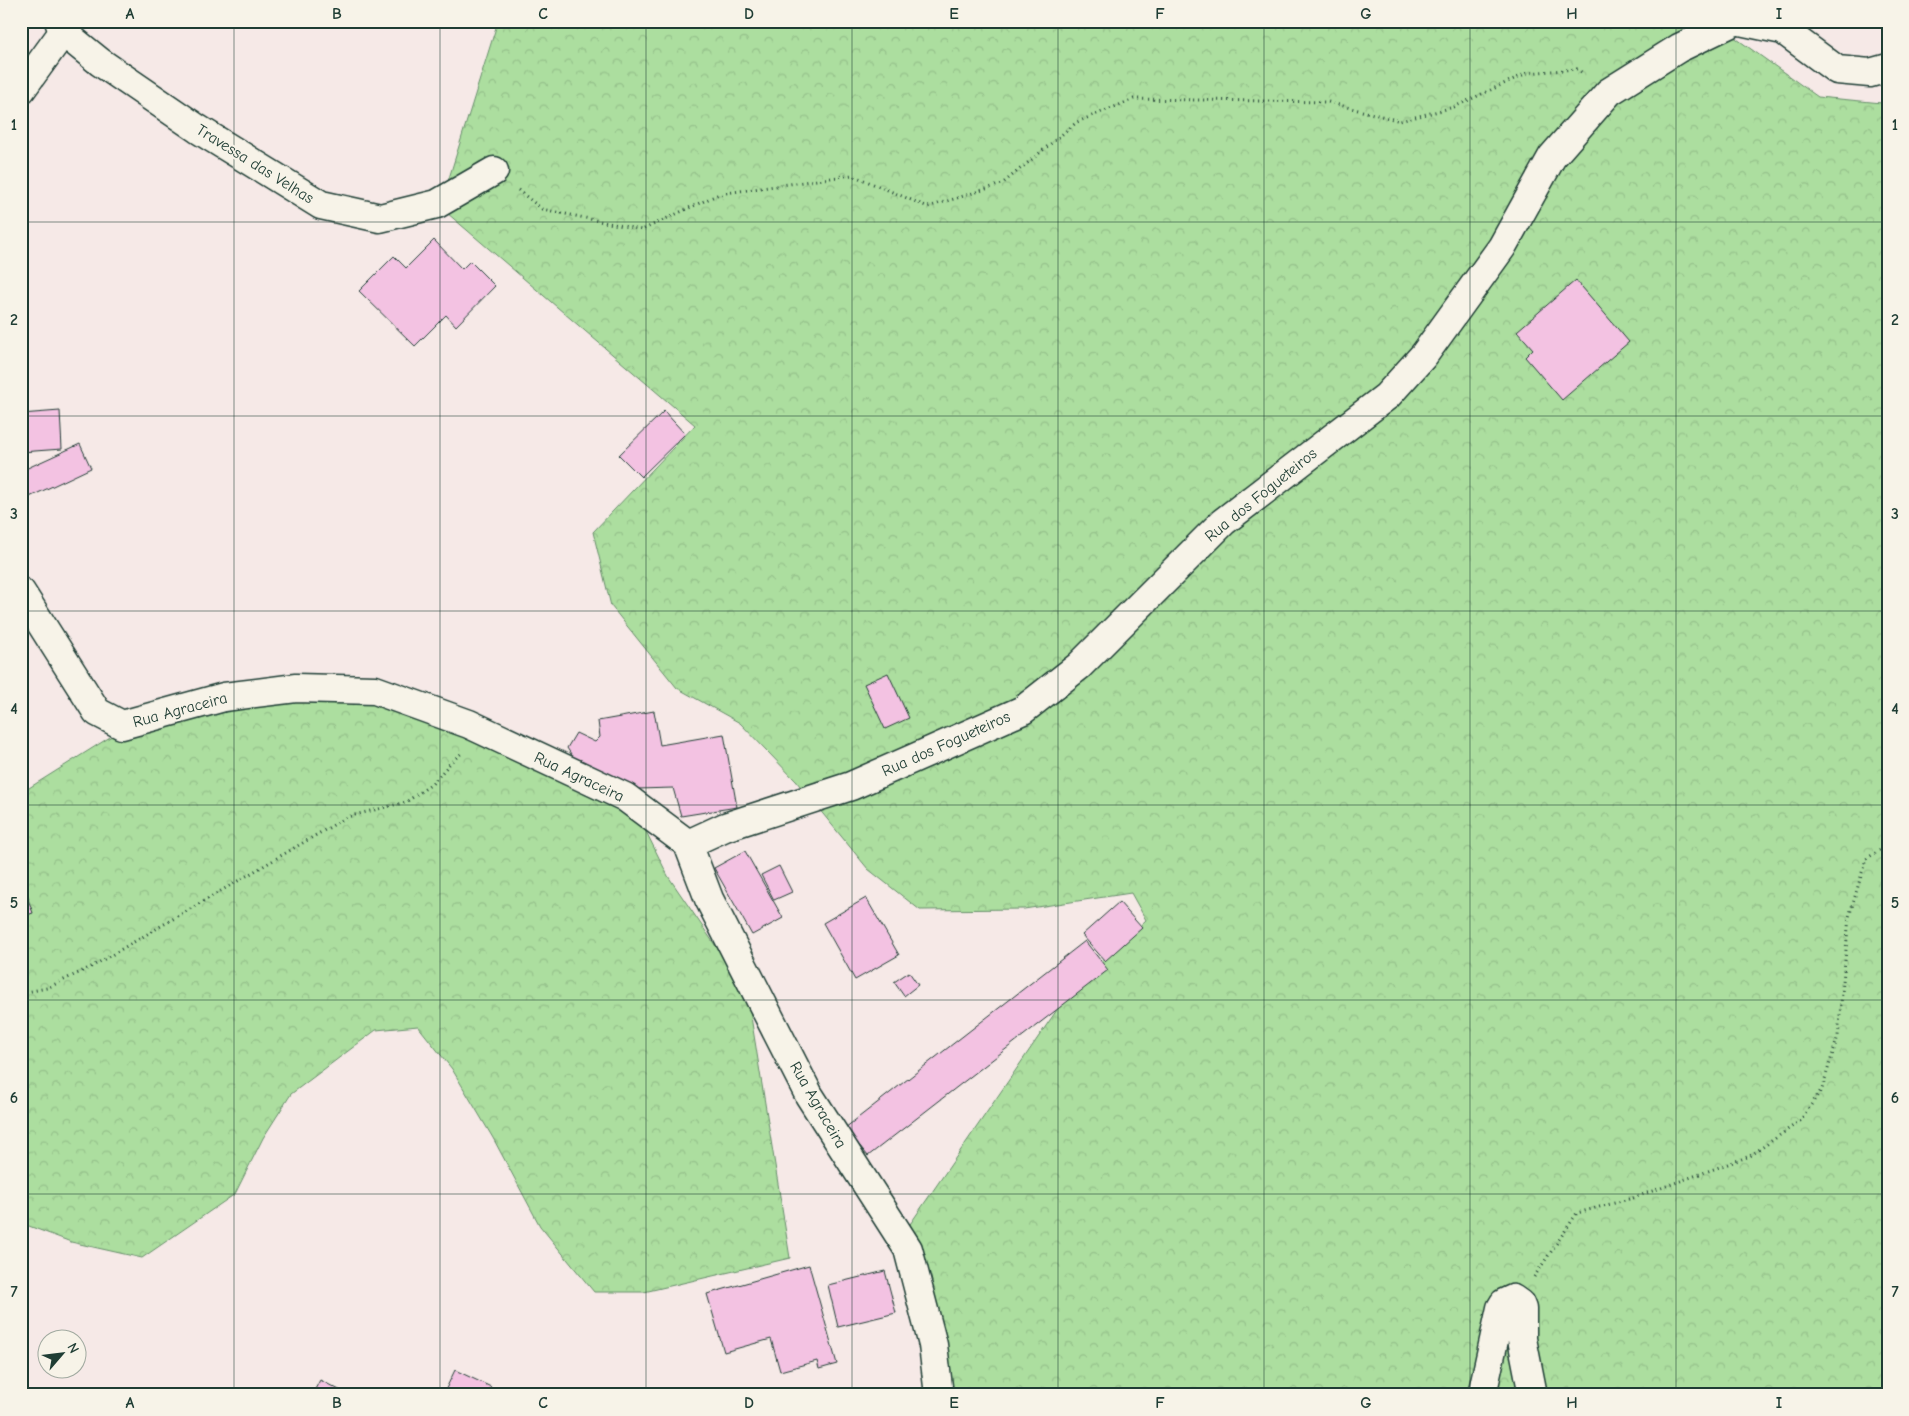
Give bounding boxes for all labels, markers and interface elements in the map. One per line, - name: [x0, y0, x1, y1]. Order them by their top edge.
- text: A: [126, 5, 135, 23]
- text: B: [332, 5, 342, 23]
- text: C: [538, 5, 548, 23]
- text: D: [744, 5, 754, 23]
- text: E: [949, 5, 959, 23]
- text: F: [1155, 5, 1165, 23]
- text: G: [1360, 5, 1372, 23]
- text: H: [1566, 5, 1578, 23]
- text: I: [1776, 5, 1782, 23]
- text: 1: [11, 116, 17, 134]
- text: 1: [1892, 116, 1898, 134]
- street label: Travessa das Velhas: [193, 121, 317, 208]
- text: 2: [10, 311, 18, 329]
- text: 2: [1891, 311, 1899, 329]
- street label: Rua dos Fogueteiros: [1202, 444, 1321, 546]
- text: 3: [10, 505, 18, 523]
- text: 3: [1891, 505, 1899, 523]
- street label: Rua Agraceira: [131, 689, 229, 731]
- text: 4: [10, 700, 18, 718]
- text: 4: [1891, 700, 1899, 718]
- street label: Rua dos Fogueteiros: [879, 707, 1013, 780]
- street label: Rua Agraceira: [531, 748, 627, 806]
- text: 5: [10, 894, 18, 912]
- text: 5: [1891, 894, 1899, 912]
- street label: Rua Agraceira: [786, 1058, 850, 1152]
- text: 6: [10, 1089, 18, 1107]
- text: 6: [1891, 1089, 1899, 1107]
- text: 7: [10, 1283, 18, 1301]
- text: 7: [1891, 1283, 1899, 1301]
- north arrow: [38, 1328, 88, 1378]
- text: N: [63, 1340, 83, 1356]
- text: A: [126, 1394, 135, 1412]
- text: B: [332, 1394, 342, 1412]
- text: C: [538, 1394, 548, 1412]
- text: D: [744, 1394, 754, 1412]
- text: E: [949, 1394, 959, 1412]
- text: F: [1155, 1394, 1165, 1412]
- text: G: [1360, 1394, 1372, 1412]
- text: H: [1566, 1394, 1578, 1412]
- text: I: [1776, 1394, 1782, 1412]

